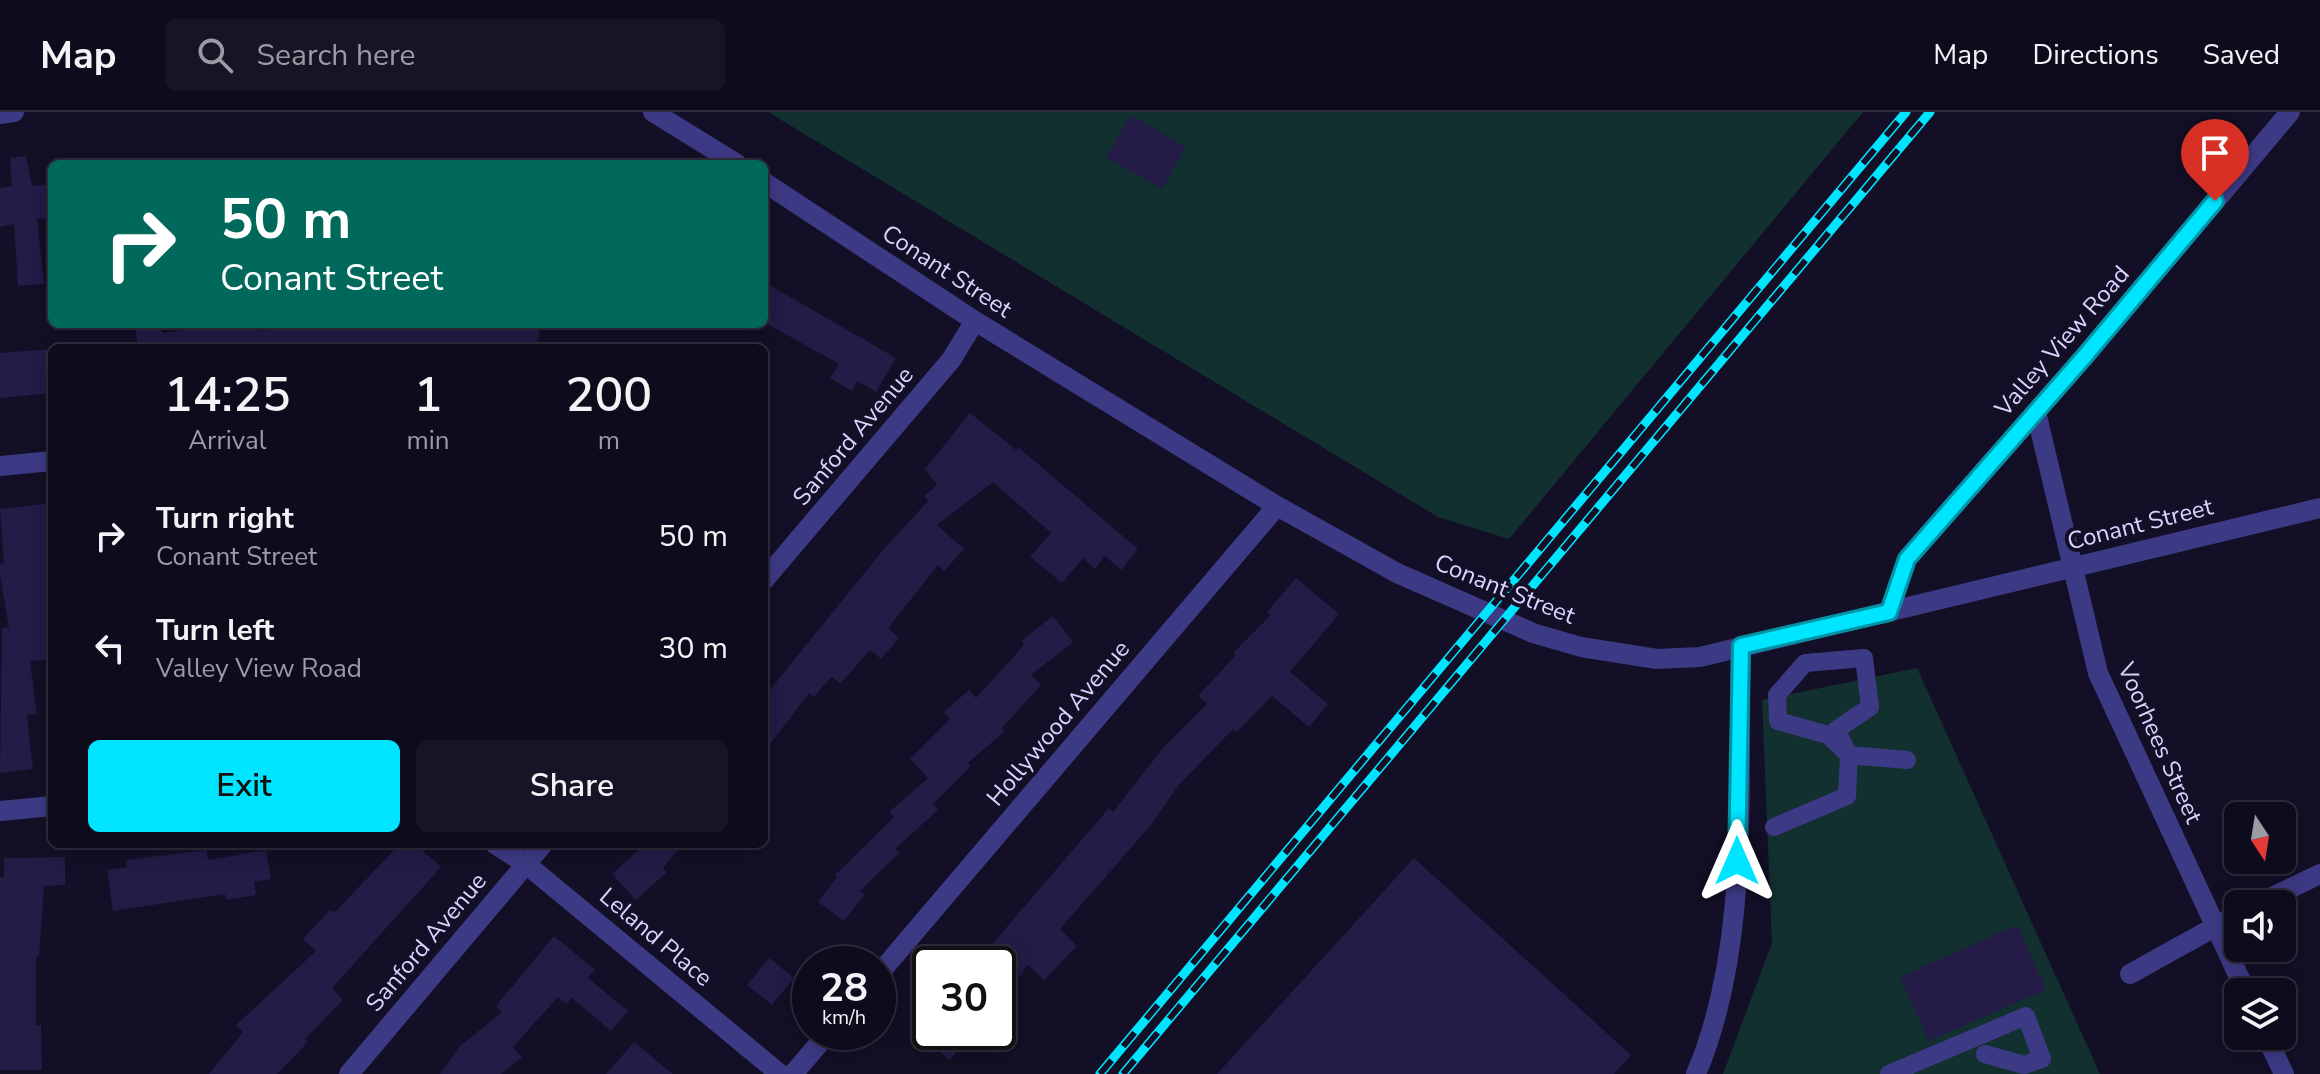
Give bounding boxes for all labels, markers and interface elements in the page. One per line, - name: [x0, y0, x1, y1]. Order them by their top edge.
- search box: [165, 19, 725, 91]
- text: Map: [40, 30, 117, 81]
- icon: search: [193, 33, 237, 77]
- text: Search here: [257, 35, 416, 76]
- text: Map: [1933, 36, 1988, 74]
- text: Directions: [2032, 36, 2159, 74]
- text: Saved: [2203, 36, 2280, 74]
- pin: [2181, 119, 2249, 201]
- icon: arrive: [2193, 131, 2237, 175]
- text: 50 m: [220, 181, 351, 258]
- icon: right: [88, 192, 192, 296]
- street label: Conant Street: [876, 217, 1019, 325]
- text: Conant Street: [220, 254, 443, 303]
- street label: Valley View Road: [1987, 259, 2136, 424]
- street label: Sanford Avenue: [785, 360, 921, 512]
- text: 14:25: [164, 362, 291, 428]
- text: 1: [414, 362, 442, 428]
- text: 200: [566, 362, 652, 428]
- text: Arrival: [188, 423, 266, 458]
- text: min: [407, 423, 450, 458]
- text: m: [598, 423, 620, 458]
- street label: Conant Street: [2064, 490, 2217, 558]
- text: Turn right: [156, 498, 294, 539]
- icon: right: [88, 514, 132, 558]
- text: 50 m: [659, 516, 728, 557]
- text: Conant Street: [156, 539, 317, 574]
- street label: Conant Street: [1430, 546, 1580, 632]
- text: Turn left: [156, 610, 274, 651]
- icon: left: [88, 626, 132, 670]
- text: 30 m: [659, 628, 728, 669]
- street label: Hollywood Avenue: [979, 633, 1137, 813]
- text: Valley View Road: [156, 651, 362, 686]
- street label: Voorhees Street: [2110, 657, 2210, 829]
- button: Exit: [88, 740, 400, 832]
- button: Share: [416, 740, 728, 832]
- north arrow: [2224, 802, 2296, 874]
- map controls: [2224, 802, 2296, 1050]
- position arrow: [1695, 819, 1779, 903]
- street label: Sanford Avenue: [358, 866, 494, 1018]
- street label: Leland Place: [593, 880, 719, 994]
- button: sound: [2224, 890, 2296, 962]
- speed limit sign: 30: [912, 946, 1016, 1050]
- text: 28: [820, 961, 868, 1015]
- button: layers: [2224, 978, 2296, 1050]
- text: km/h: [822, 1004, 866, 1031]

